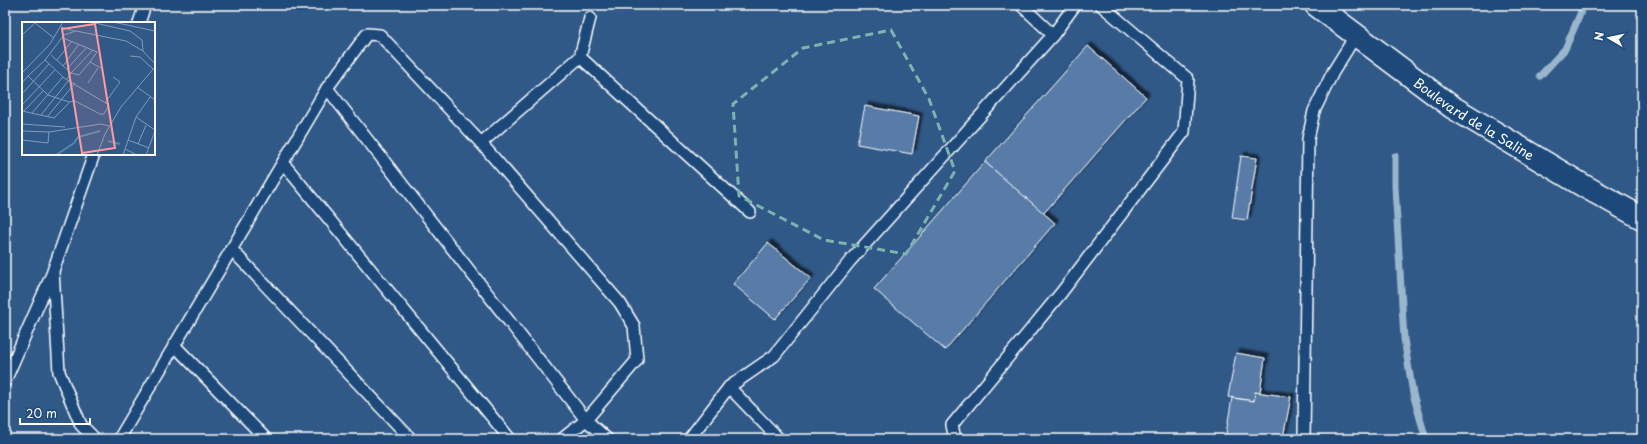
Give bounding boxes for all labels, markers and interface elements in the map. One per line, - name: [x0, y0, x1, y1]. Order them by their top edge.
- north arrow: [1589, 18, 1629, 58]
- inset map: [22, 22, 155, 155]
- text: N: [1590, 30, 1608, 42]
- street label: Boulevard de la Saline: [1410, 72, 1538, 164]
- scale bar: [20, 400, 90, 426]
- text: 20 m: [26, 404, 57, 422]

